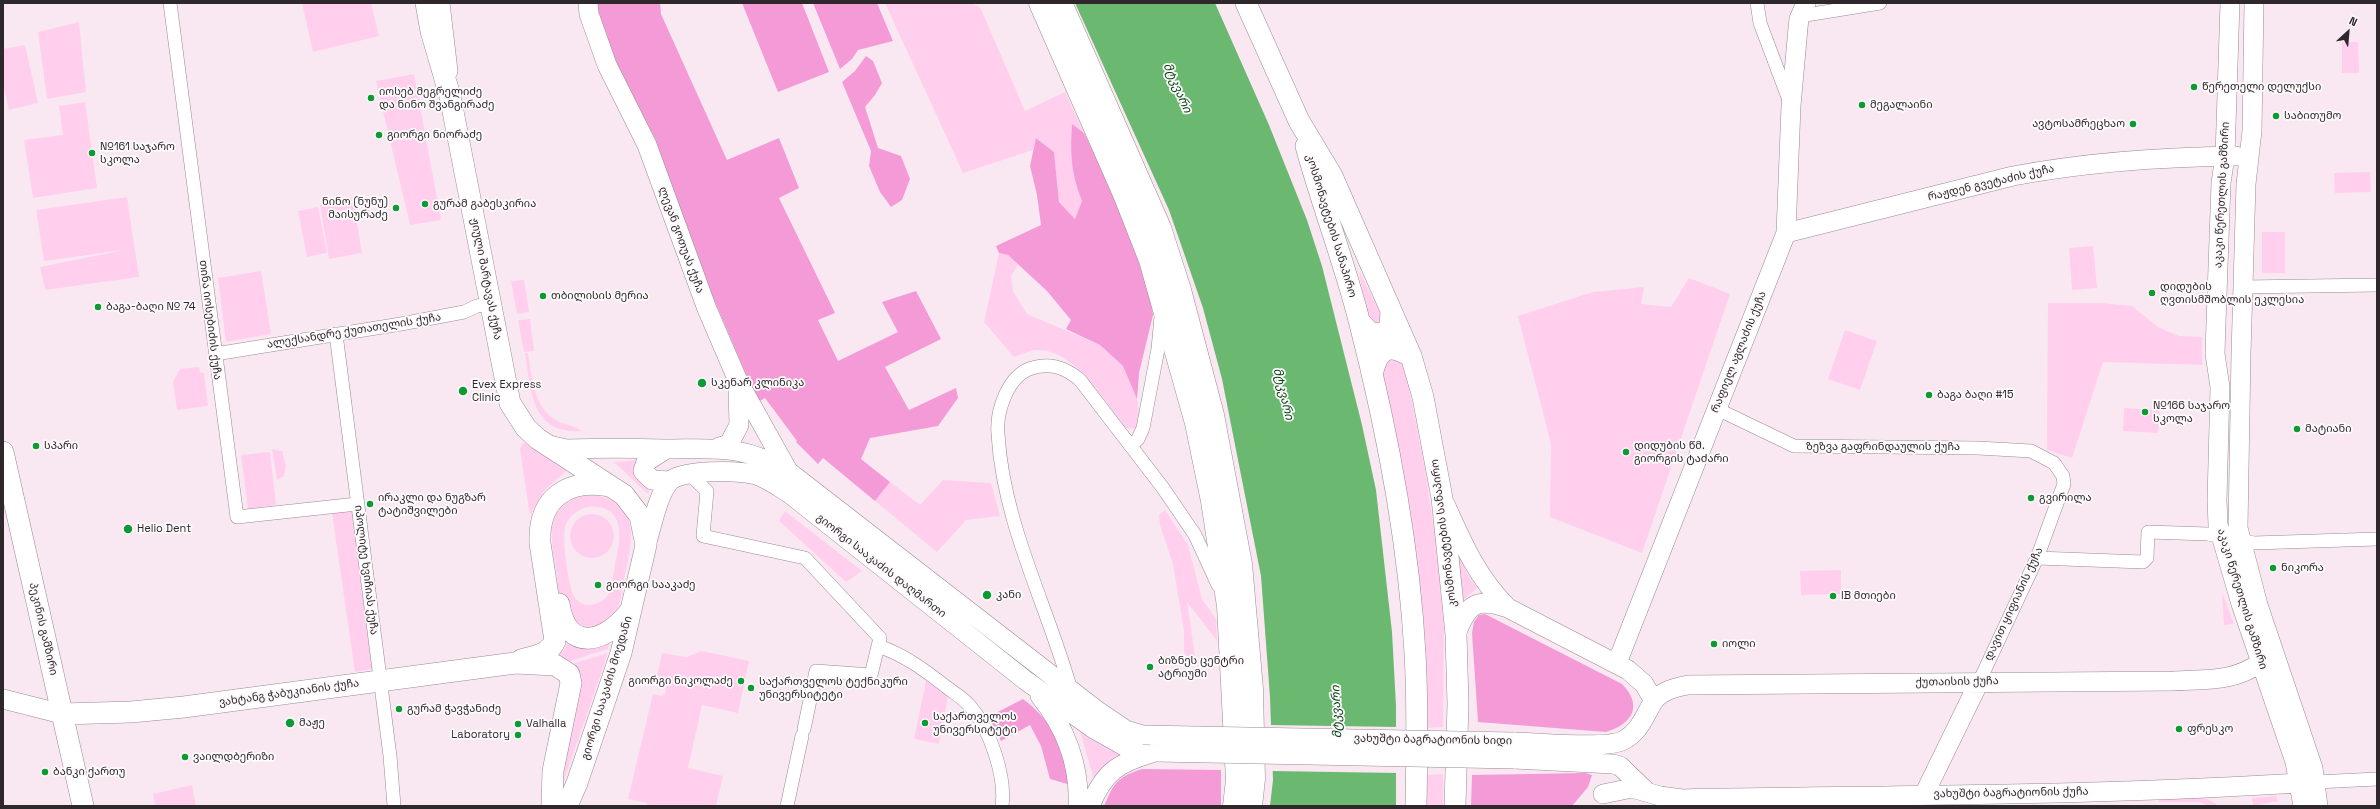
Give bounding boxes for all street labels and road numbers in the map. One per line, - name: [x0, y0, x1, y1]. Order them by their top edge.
- street label: აკაკი წერეთლის გამზირი: [2212, 122, 2232, 268]
- street label: კოსმონავტების სანაპირო: [1303, 153, 1359, 299]
- street label: რაჟდენ გვეტაძის ქუჩა: [1927, 162, 2055, 204]
- street label: ლევან გოთუას ქუჩა: [656, 185, 706, 295]
- street label: ჟიული შარტავას ქუჩა: [468, 217, 504, 341]
- street label: თინა იოსებიძის ქუჩა: [196, 259, 224, 381]
- street label: რაფიელ აგლაძის ქუჩა: [1709, 289, 1769, 415]
- street label: ალექსანდრე ქუთათელის ქუჩა: [266, 311, 442, 351]
- street label: ზეზვა გაფრინდაულის ქუჩა: [1806, 440, 1960, 454]
- street label: კოსმონავტების სანაპირო: [1428, 458, 1460, 608]
- street label: იპოლიტე ხვიჩიას ქუჩა: [351, 504, 381, 636]
- street label: გიორგი სააკაძის დაღმართი: [813, 511, 949, 621]
- street label: აკაკი წერეთლის გამზირი: [2214, 527, 2270, 671]
- street label: დავით ყიფიანის ქუჩა: [1982, 545, 2046, 663]
- street label: პეკინის გამზირი: [26, 581, 60, 677]
- street label: გიორგი სააკაძის მოედანი: [579, 614, 635, 762]
- street label: ქუთაისის ქუჩა: [1915, 675, 1999, 689]
- street label: ვახტანგ ჭაბუკიანის ქუჩა: [218, 677, 360, 709]
- street label: ვახუშტი ბაგრატიონის ხიდი: [1354, 732, 1512, 748]
- street label: ვახუშტი ბაგრატიონის ქუჩა: [1933, 785, 2089, 801]

